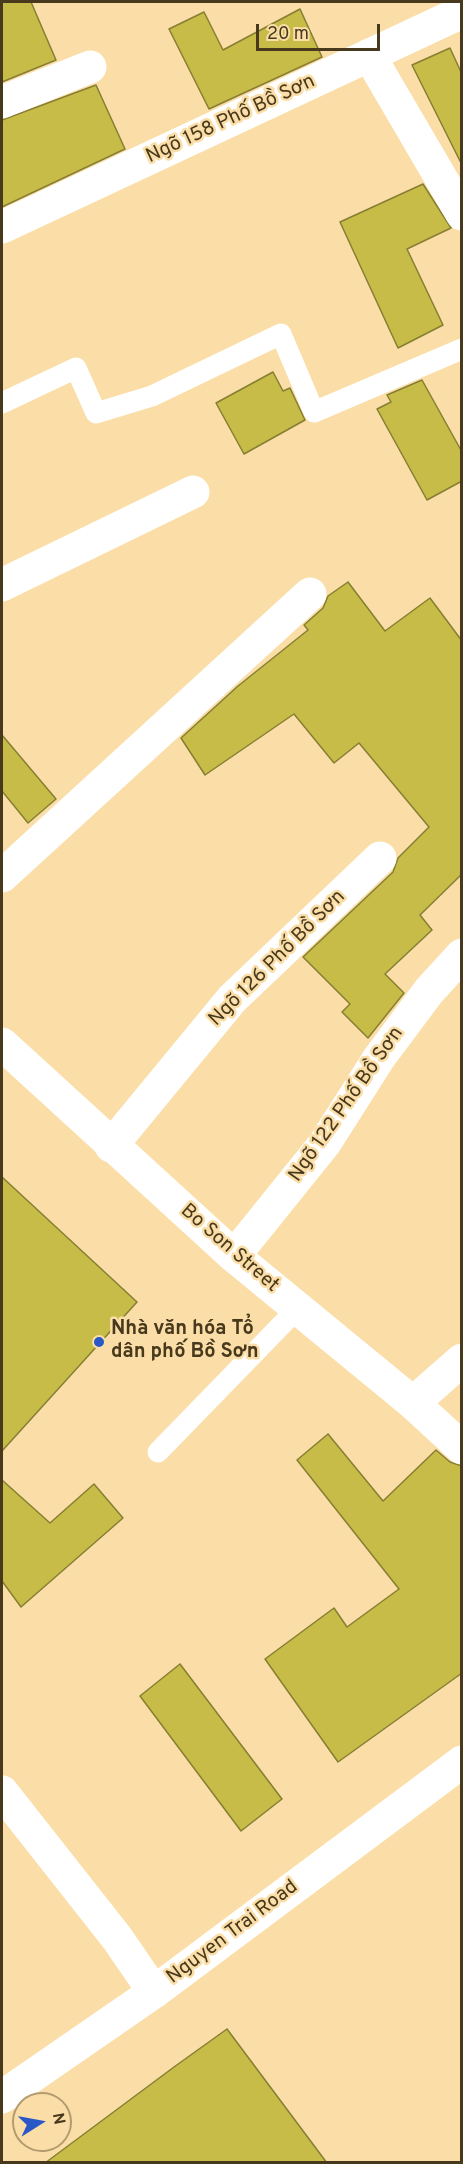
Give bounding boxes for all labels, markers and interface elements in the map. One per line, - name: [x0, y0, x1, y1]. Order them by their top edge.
- scale bar: [259, 12, 384, 50]
- text: 20 m: [267, 23, 309, 46]
- street label: Ngõ 158 Phố Bồ Sơn: [143, 70, 319, 170]
- street label: Ngõ 126 Phố Bồ Sơn: [205, 886, 351, 1032]
- street label: Ngõ 122 Phố Bồ Sơn: [285, 1023, 409, 1187]
- street label: Bo Son Street: [175, 1200, 283, 1298]
- place label: Nhà văn hóa Tổ dân phố Bồ Sơn: [111, 1318, 259, 1365]
- marker: Nhà văn hóa Tổ dân phố Bồ Sơn: [92, 1335, 106, 1349]
- street label: Nguyen Trai Road: [163, 1876, 303, 1990]
- north arrow: [12, 2092, 72, 2152]
- text: N: [47, 2111, 69, 2126]

